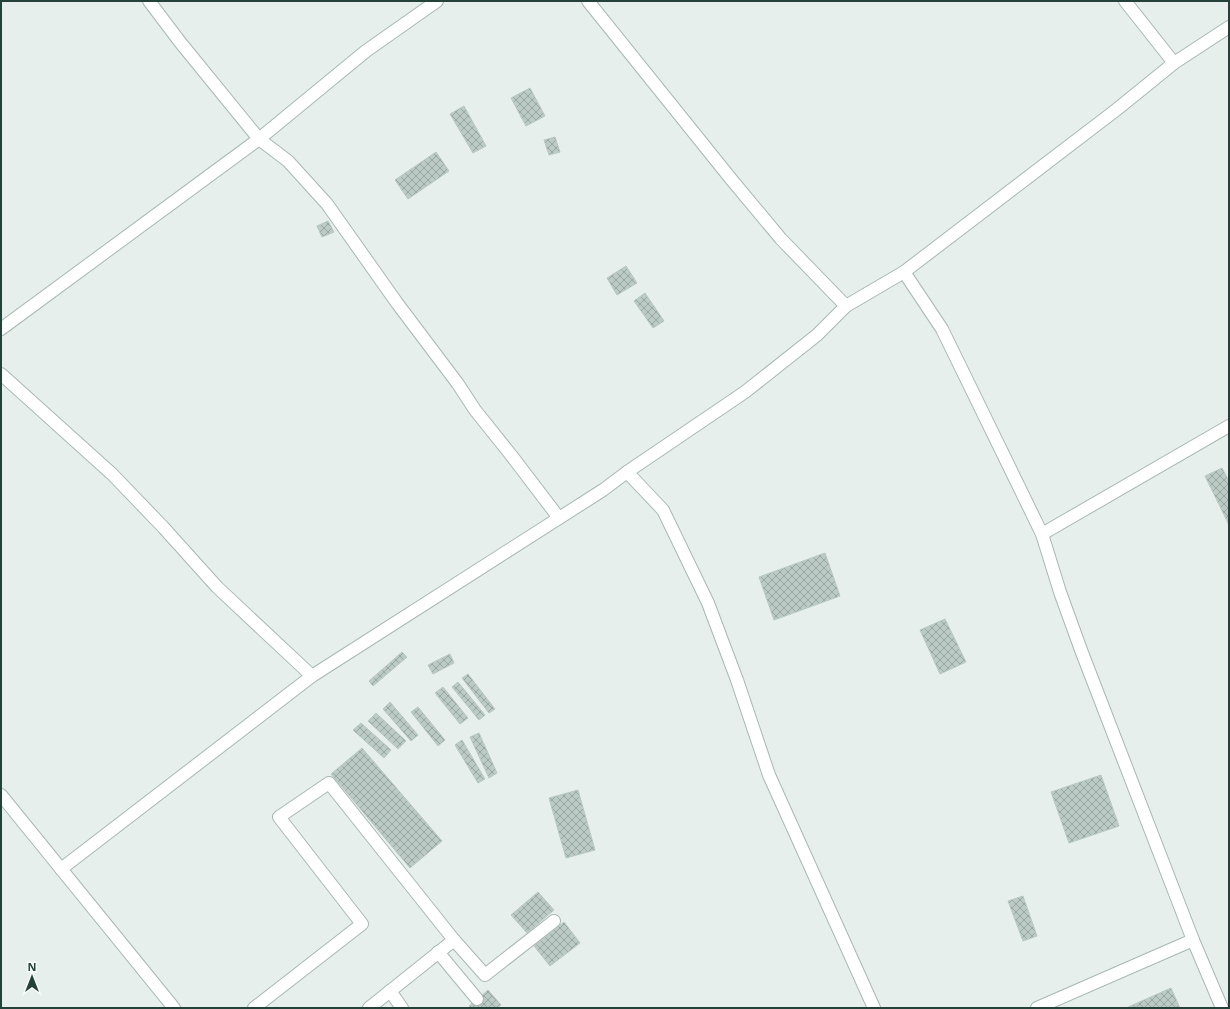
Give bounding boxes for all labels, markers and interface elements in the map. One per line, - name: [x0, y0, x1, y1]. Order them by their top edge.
- north arrow: [12, 957, 52, 997]
- text: N: [28, 959, 36, 974]

